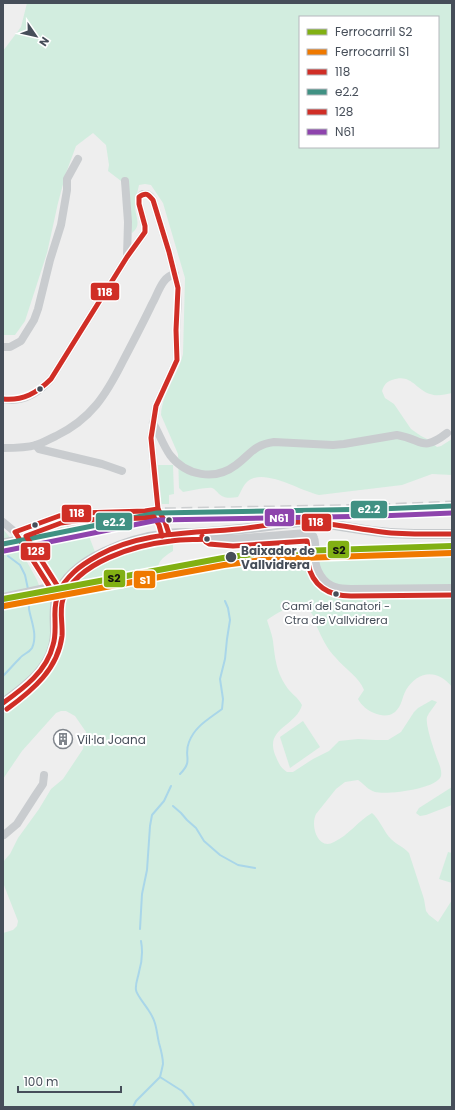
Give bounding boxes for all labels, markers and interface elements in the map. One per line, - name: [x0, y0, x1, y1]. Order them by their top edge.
- north arrow: [16, 16, 56, 56]
- legend: [299, 16, 439, 148]
- text: Ferrocarril S2: [335, 23, 413, 40]
- text: N: [35, 34, 53, 49]
- text: Ferrocarril S1: [335, 43, 409, 60]
- text: 118: [335, 63, 350, 80]
- text: e2.2: [335, 83, 359, 100]
- text: 128: [335, 103, 353, 120]
- text: N61: [335, 123, 355, 140]
- line badge: 118: [90, 282, 120, 301]
- text: 118: [97, 284, 113, 300]
- unlabelled marker: [35, 384, 45, 394]
- line badge: e2.2: [350, 500, 388, 519]
- text: e2.2: [358, 501, 380, 517]
- line badge: 118: [61, 504, 92, 523]
- text: 118: [69, 505, 85, 521]
- line badge: N61: [264, 508, 295, 527]
- text: N61: [269, 510, 289, 526]
- line badge: e2.2: [95, 512, 133, 531]
- line badge: 118: [301, 513, 332, 532]
- text: e2.2: [103, 514, 125, 530]
- text: 118: [308, 514, 324, 530]
- unlabelled marker: [164, 515, 174, 525]
- unlabelled marker: [30, 520, 40, 530]
- unlabelled marker: [202, 534, 212, 544]
- line badge: S2: [327, 540, 350, 559]
- line badge: 128: [20, 542, 51, 561]
- place label: Baixador de Vallvidrera: [241, 542, 315, 573]
- text: S2: [332, 542, 346, 558]
- text: 128: [27, 543, 45, 559]
- marker: Baixador de Vallvidrera: [224, 550, 238, 564]
- line badge: S2: [103, 569, 126, 588]
- text: S2: [107, 570, 121, 586]
- line badge: S1: [133, 570, 156, 589]
- text: S1: [140, 572, 150, 588]
- marker: Camí del Sanatori - Ctra de Vallvidrera: [331, 589, 341, 599]
- place label: Camí del Sanatori - Ctra de Vallvidrera: [282, 598, 390, 628]
- building icon: Vil·la Joana: [52, 728, 74, 750]
- place label: Vil·la Joana: [77, 731, 146, 748]
- scale bar: [18, 1068, 121, 1094]
- text: 100 m: [24, 1073, 58, 1090]

